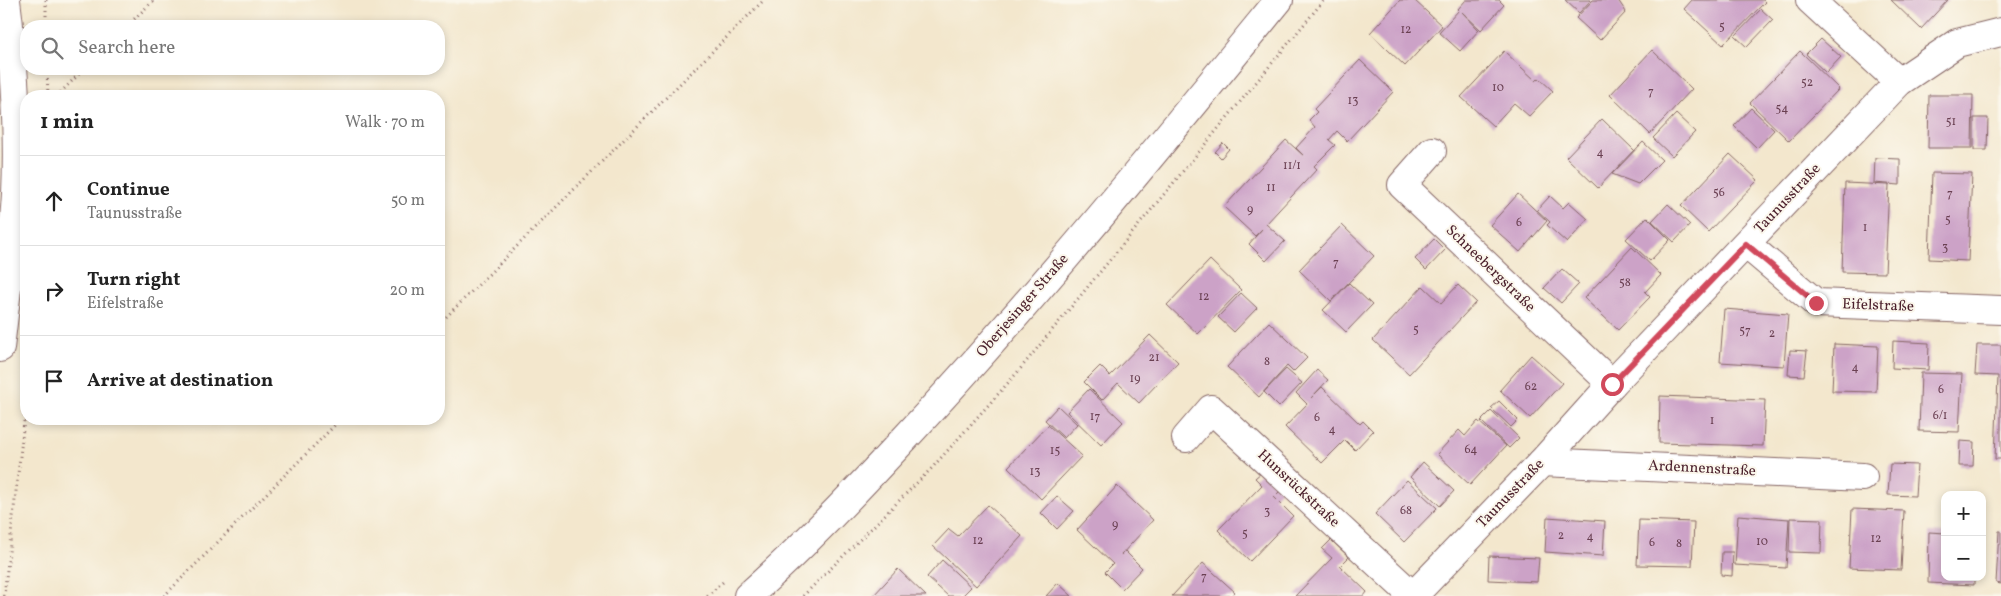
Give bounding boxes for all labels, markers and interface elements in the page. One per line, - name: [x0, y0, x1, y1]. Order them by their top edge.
- house number: 5: [1719, 19, 1725, 35]
- search box: [20, 20, 445, 75]
- house number: 12: [1400, 22, 1412, 38]
- icon: search: [38, 34, 66, 62]
- text: Search here: [78, 35, 175, 61]
- house number: 52: [1801, 75, 1813, 91]
- house number: 10: [1492, 80, 1504, 96]
- house number: 7: [1648, 84, 1654, 100]
- house number: 13: [1348, 93, 1358, 109]
- house number: 54: [1776, 101, 1788, 117]
- text: 1 min: [40, 108, 94, 137]
- text: Walk · 70 m: [345, 112, 425, 134]
- house number: 51: [1946, 114, 1956, 130]
- house number: 4: [1596, 145, 1604, 161]
- house number: 11/1: [1283, 158, 1301, 174]
- street label: Taunusstraße: [1750, 159, 1826, 239]
- text: Continue: [87, 177, 170, 203]
- house number: 11: [1266, 180, 1276, 196]
- house number: 56: [1713, 185, 1725, 201]
- house number: 7: [1947, 186, 1953, 202]
- icon: ahead: [40, 187, 68, 215]
- text: 50 m: [391, 190, 425, 212]
- house number: 9: [1247, 202, 1253, 218]
- text: Taunusstraße: [87, 203, 182, 225]
- house number: 5: [1945, 212, 1951, 228]
- house number: 6: [1516, 215, 1522, 231]
- house number: 1: [1863, 220, 1867, 236]
- street label: Schneebergstraße: [1440, 221, 1540, 317]
- house number: 3: [1942, 240, 1948, 256]
- street label: Oberjesinger Straße: [972, 250, 1074, 362]
- house number: 7: [1333, 255, 1339, 271]
- text: Turn right: [87, 267, 180, 293]
- house number: 58: [1619, 275, 1631, 291]
- icon: right: [40, 277, 68, 305]
- text: 20 m: [390, 280, 425, 302]
- house number: 12: [1198, 289, 1210, 305]
- route end: [1805, 292, 1828, 315]
- text: Eifelstraße: [87, 293, 164, 315]
- street label: Eifelstraße: [1842, 294, 1914, 318]
- house number: 5: [1413, 322, 1419, 338]
- house number: 57: [1739, 323, 1751, 339]
- house number: 2: [1769, 326, 1775, 342]
- house number: 21: [1148, 350, 1160, 366]
- house number: 8: [1264, 354, 1270, 370]
- house number: 4: [1851, 360, 1859, 376]
- icon: arrive: [40, 367, 68, 395]
- text: Arrive at destination: [87, 368, 273, 394]
- house number: 19: [1130, 371, 1140, 387]
- route start: [1601, 373, 1624, 396]
- house number: 62: [1525, 379, 1537, 395]
- house number: 6: [1938, 382, 1944, 398]
- house number: 6/1: [1933, 408, 1947, 424]
- house number: 17: [1090, 409, 1100, 425]
- house number: 6: [1314, 410, 1320, 426]
- house number: 1: [1710, 413, 1714, 429]
- house number: 4: [1328, 422, 1336, 438]
- house number: 64: [1465, 442, 1477, 458]
- house number: 15: [1050, 443, 1060, 459]
- street label: Hunsrückstraße: [1252, 445, 1344, 533]
- street label: Taunusstraße: [1472, 455, 1550, 533]
- street label: Ardennenstraße: [1648, 456, 1756, 482]
- house number: 13: [1030, 464, 1040, 480]
- map controls: [1941, 491, 1986, 581]
- button: +: [1941, 491, 1986, 536]
- house number: 68: [1400, 503, 1412, 519]
- house number: 3: [1264, 504, 1270, 520]
- house number: 9: [1112, 517, 1118, 533]
- house number: 5: [1242, 526, 1248, 542]
- house number: 2: [1558, 528, 1564, 544]
- house number: 4: [1586, 529, 1594, 545]
- house number: 12: [1870, 531, 1882, 547]
- house number: 12: [972, 533, 984, 549]
- house number: 10: [1756, 534, 1768, 550]
- house number: 6: [1649, 535, 1655, 551]
- house number: 8: [1676, 536, 1682, 552]
- button: −: [1941, 536, 1986, 581]
- house number: 7: [1201, 569, 1207, 585]

